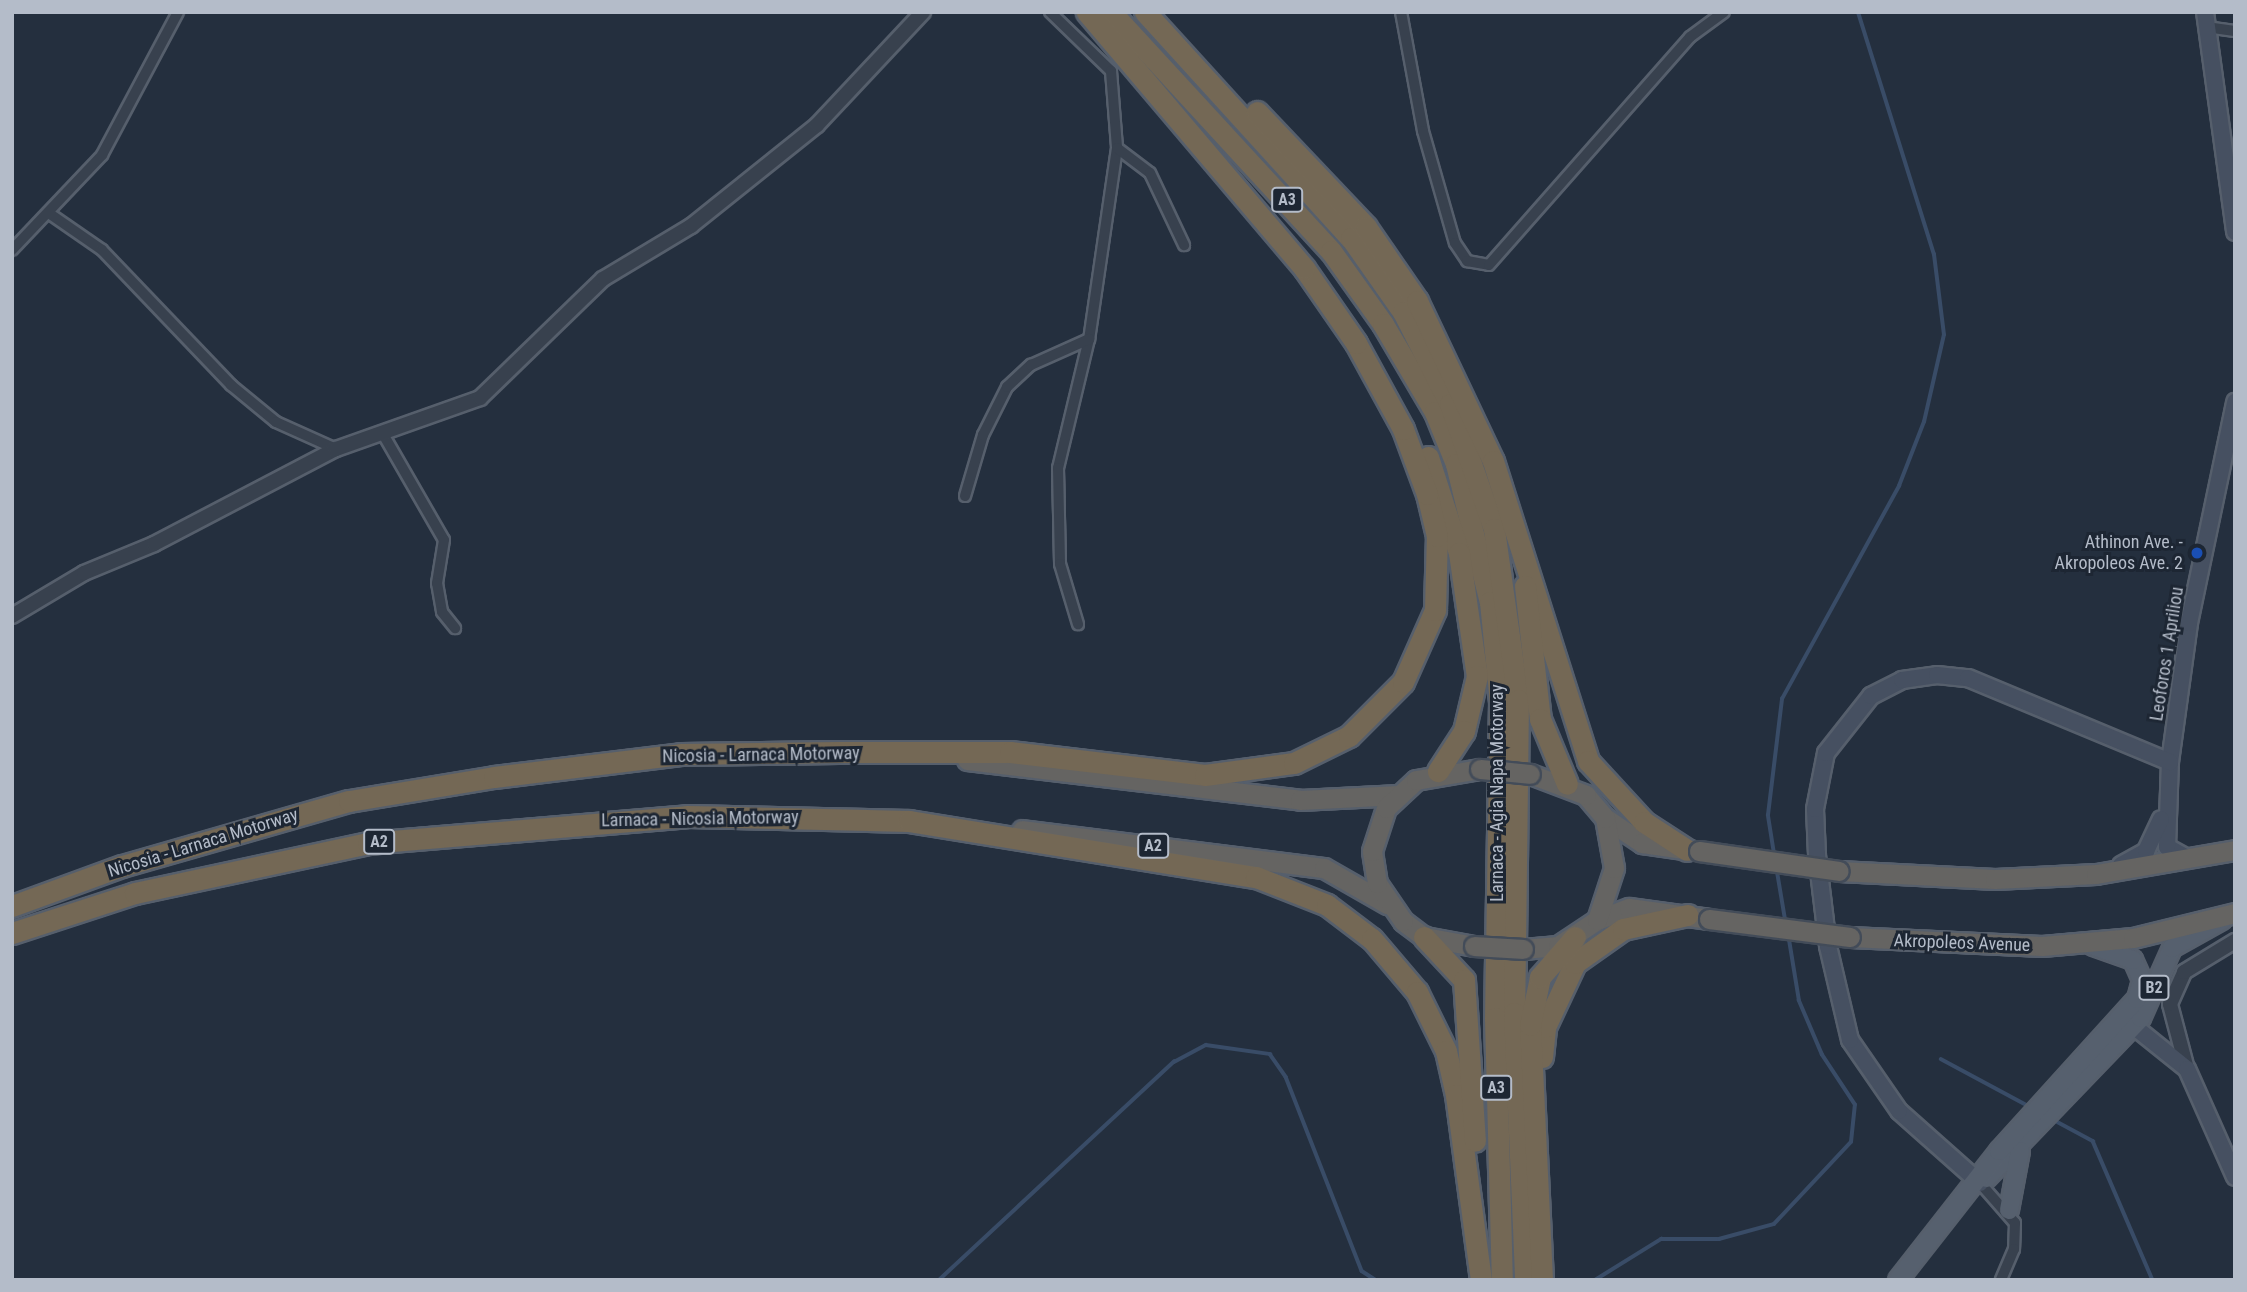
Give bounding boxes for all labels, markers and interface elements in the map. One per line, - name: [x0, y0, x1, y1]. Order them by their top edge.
- road number: A3: [1270, 188, 1304, 212]
- place label: Athinon Ave. - Akropoleos Ave. 2: [2055, 532, 2183, 574]
- marker: Athinon Ave. - Akropoleos Ave. 2: [2189, 545, 2205, 561]
- street label: Leoforos 1 Apriliou: [2146, 585, 2188, 723]
- street label: Larnaca - Agia Napa Motorway: [1486, 684, 1508, 902]
- street label: Nicosia - Larnaca Motorway: [662, 742, 860, 768]
- street label: Nicosia - Larnaca Motorway: [105, 804, 301, 882]
- street label: Larnaca - Nicosia Motorway: [601, 806, 799, 832]
- road number: A2: [362, 830, 396, 855]
- road number: A2: [1136, 834, 1170, 859]
- street label: Akropoleos Avenue: [1893, 930, 2031, 956]
- road number: B2: [2138, 976, 2170, 1000]
- road number: A3: [1478, 1076, 1514, 1100]

